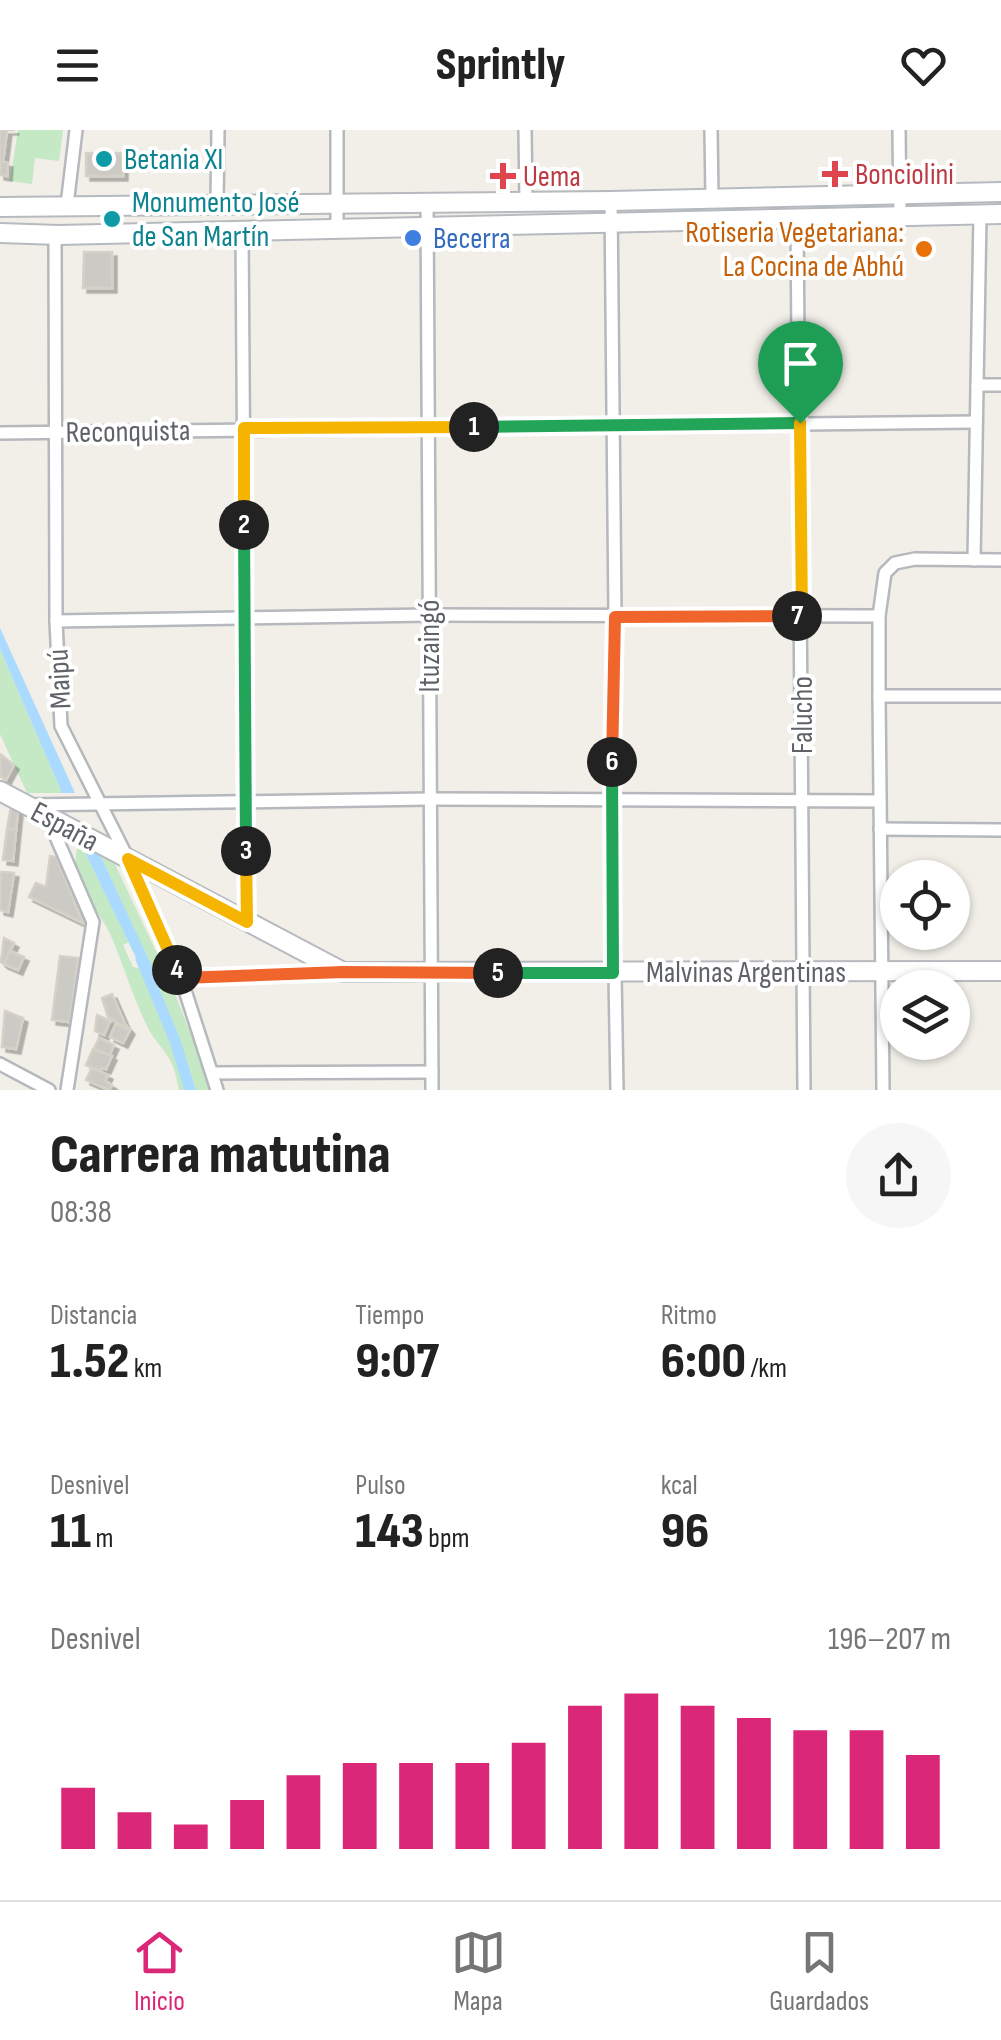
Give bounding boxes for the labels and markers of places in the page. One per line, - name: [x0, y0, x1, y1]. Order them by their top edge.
- place label: Betania XI: [124, 142, 223, 178]
- marker: Betania XI: [93, 148, 115, 170]
- place label: Bonciolini: [855, 157, 954, 193]
- place label: Uema: [523, 159, 581, 195]
- marker: Bonciolini: [824, 163, 846, 185]
- marker: Uema: [492, 165, 514, 187]
- place label: Monumento José de San Martín: [132, 185, 300, 255]
- marker: Monumento José de San Martín: [101, 208, 123, 230]
- place label: Rotiseria Vegetariana: La Cocina de Abhú: [685, 215, 904, 285]
- place label: Becerra: [433, 221, 511, 257]
- marker: Becerra: [402, 227, 424, 249]
- marker: Rotiseria Vegetariana: La Cocina de Abhú: [913, 238, 935, 260]
- pin: [758, 321, 843, 424]
- pin: 1: [449, 402, 499, 452]
- pin: 2: [219, 500, 269, 550]
- pin: 7: [772, 591, 822, 641]
- pin: 6: [587, 737, 637, 787]
- pin: 3: [221, 826, 271, 876]
- pin: 4: [152, 945, 202, 995]
- pin: 5: [473, 948, 523, 998]

